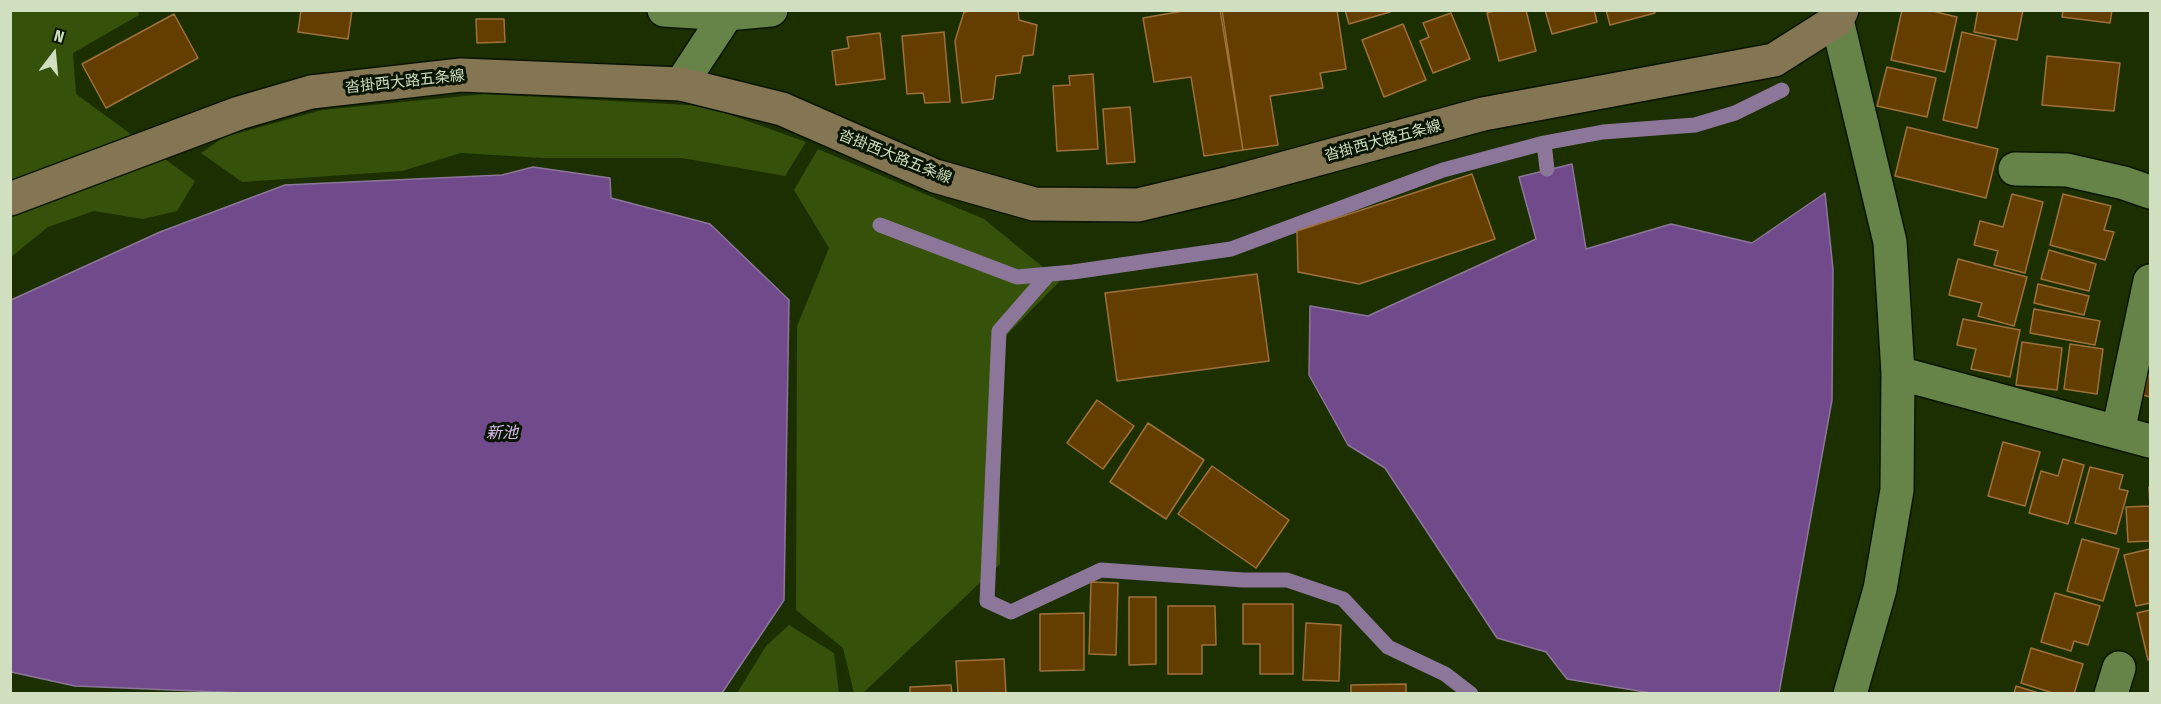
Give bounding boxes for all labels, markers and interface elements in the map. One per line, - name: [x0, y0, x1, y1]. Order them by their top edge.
- north arrow: [24, 24, 84, 84]
- text: N: [52, 26, 66, 47]
- street label: 沓掛西大路五条線: [344, 67, 466, 97]
- street label: 沓掛西大路五条線: [1323, 117, 1443, 165]
- street label: 沓掛西大路五条線: [836, 126, 954, 188]
- water label: 新池: [486, 424, 518, 444]

